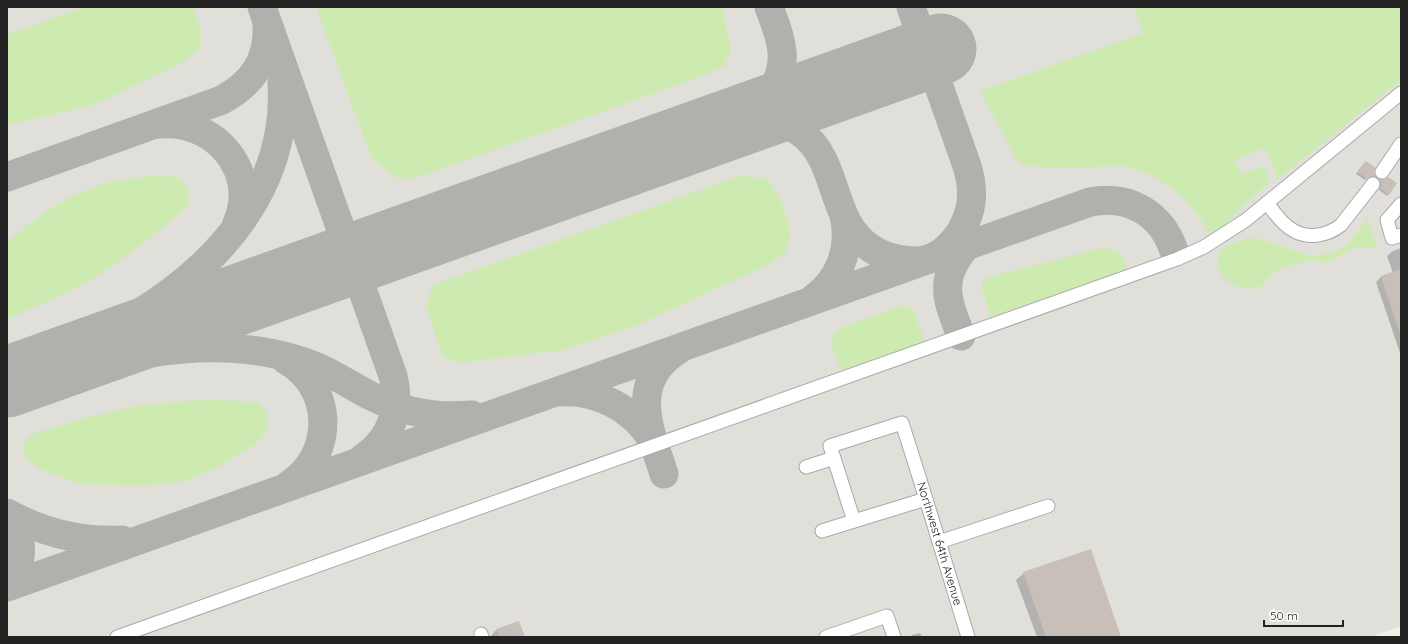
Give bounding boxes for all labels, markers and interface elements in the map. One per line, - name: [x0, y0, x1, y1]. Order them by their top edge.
- street label: Northwest 64th Avenue: [914, 480, 966, 607]
- scale bar: [1264, 602, 1343, 628]
- text: 50 m: [1270, 608, 1298, 623]

